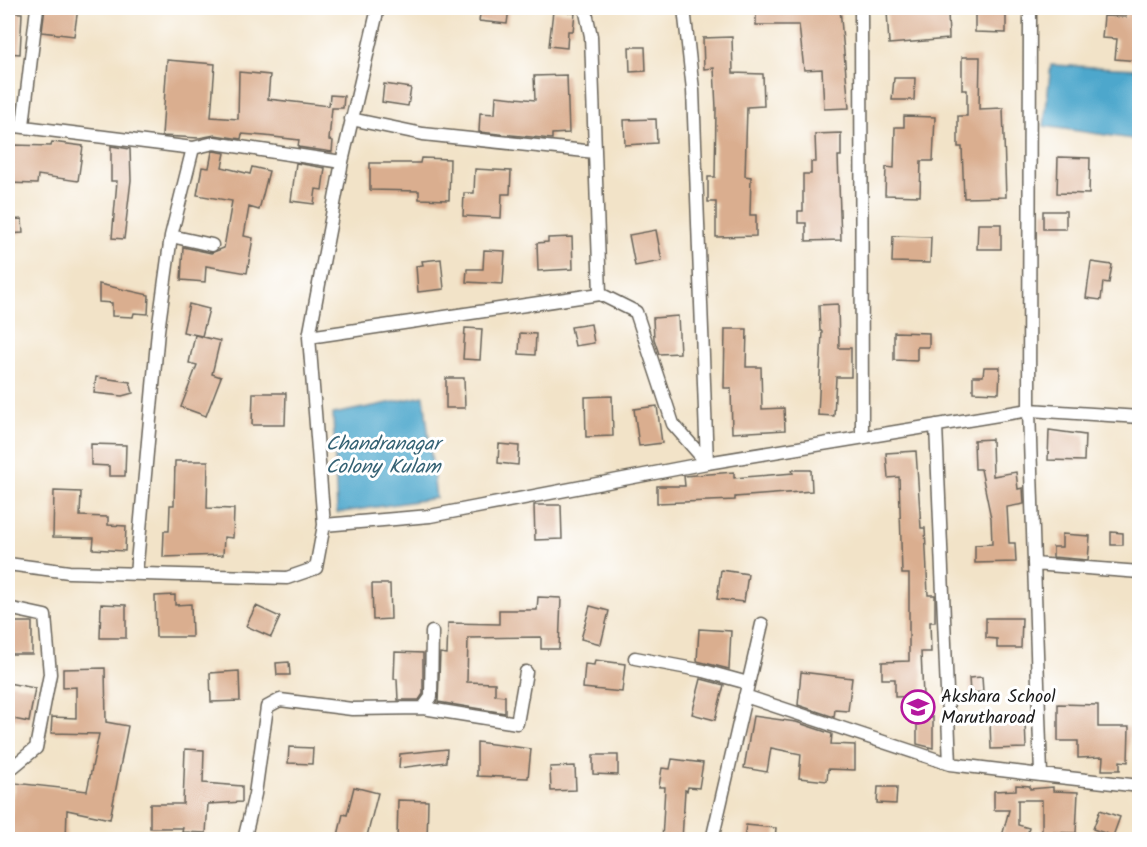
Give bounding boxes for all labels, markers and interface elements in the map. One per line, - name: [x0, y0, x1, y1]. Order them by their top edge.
- water label: Chandranagar Colony Kulam: [326, 429, 445, 484]
- place label: Akshara School Marutharoad: [941, 683, 1056, 733]
- school or university icon: Akshara School Marutharoad: [900, 689, 936, 725]

